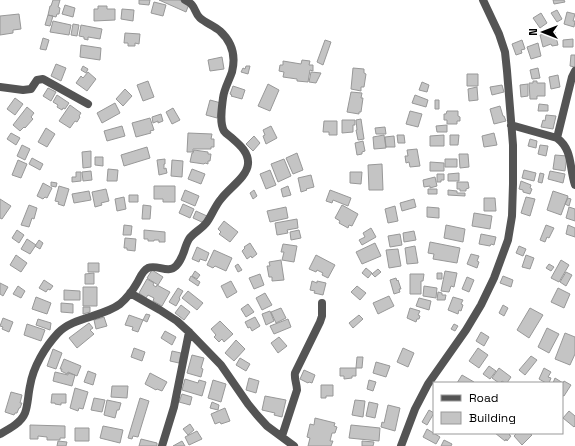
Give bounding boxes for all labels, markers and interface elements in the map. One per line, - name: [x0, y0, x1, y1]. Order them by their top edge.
- north arrow: [523, 12, 563, 52]
- text: N: [526, 28, 540, 36]
- legend: [433, 382, 563, 434]
- text: Road: [469, 390, 498, 406]
- text: Building: [469, 410, 516, 426]

